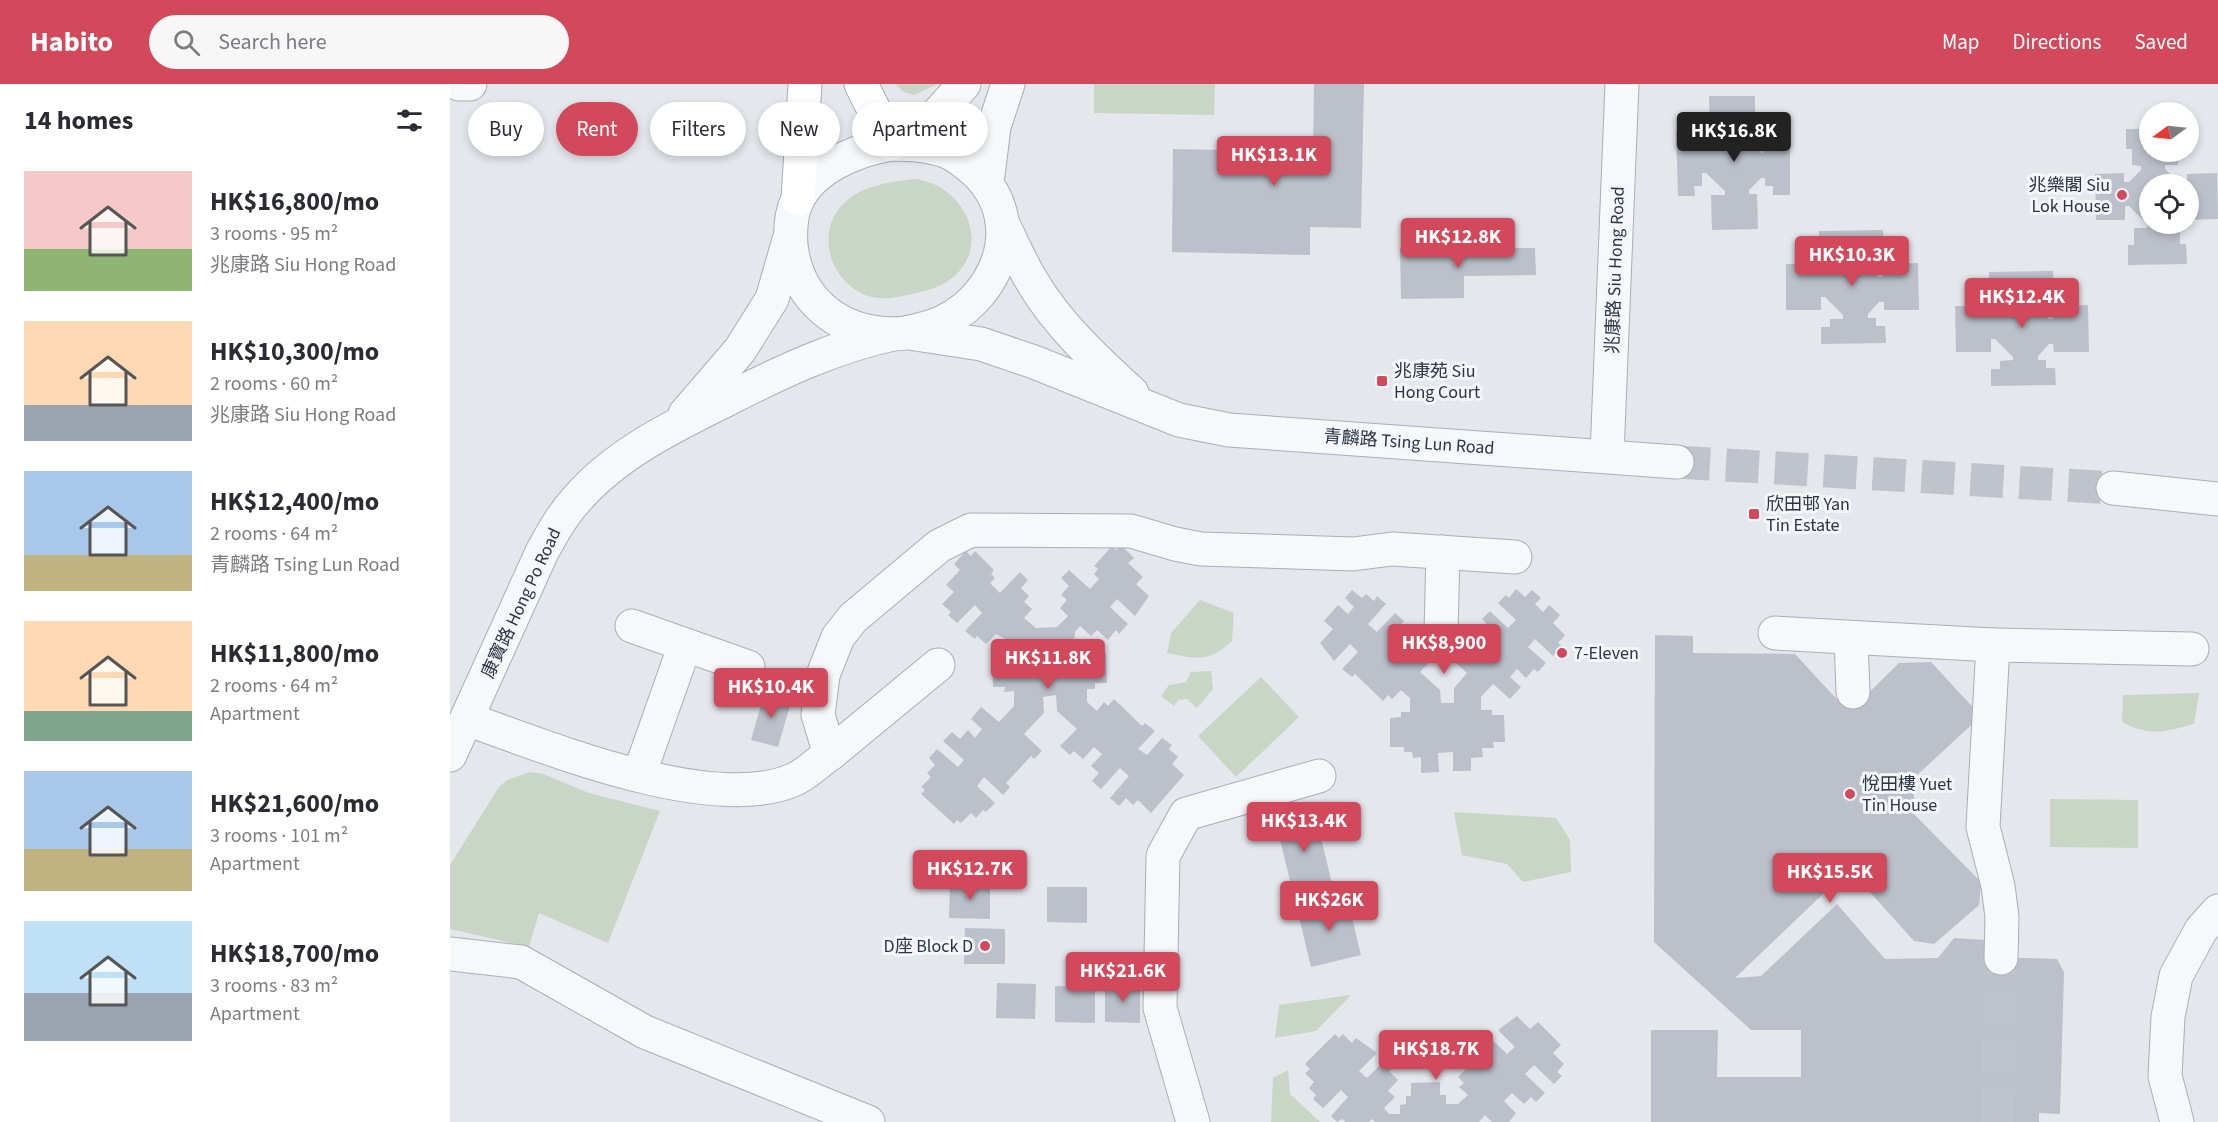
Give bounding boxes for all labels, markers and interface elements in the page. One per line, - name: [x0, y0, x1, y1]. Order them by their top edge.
- search box: [149, 15, 569, 69]
- text: Habito: [30, 22, 113, 62]
- icon: search: [170, 26, 203, 59]
- text: Search here: [218, 26, 327, 58]
- text: Map: [1942, 27, 1980, 57]
- text: Directions: [2013, 27, 2101, 57]
- text: Saved: [2134, 27, 2188, 57]
- text: 14 homes: [24, 102, 133, 139]
- chip: Buy: [468, 102, 544, 156]
- chip: Rent: [556, 102, 638, 156]
- chip: Filters: [650, 102, 746, 156]
- chip: New: [758, 102, 840, 156]
- chip: Apartment: [852, 102, 988, 156]
- north arrow: [2139, 102, 2199, 162]
- map controls: [2139, 102, 2199, 234]
- icon: filters: [393, 104, 426, 137]
- pin: HK$16.8K: [1672, 112, 1796, 163]
- text: HK$16.8K: [1691, 117, 1777, 145]
- pin: HK$13.1K: [1212, 136, 1336, 187]
- text: HK$13.1K: [1231, 141, 1317, 169]
- place label: 兆樂閣 Siu Lok House: [2029, 173, 2110, 219]
- button: locate: [2139, 174, 2199, 234]
- text: HK$16,800/mo: [210, 183, 379, 220]
- street label: 兆康路 Siu Hong Road: [1600, 186, 1631, 354]
- marker: 兆樂閣 Siu Lok House: [2115, 188, 2129, 202]
- icon: home: [72, 195, 144, 267]
- pin: HK$12.8K: [1396, 218, 1520, 269]
- text: 3 rooms · 95 m²: [210, 220, 338, 248]
- text: HK$12.8K: [1415, 223, 1501, 251]
- pin: HK$10.3K: [1790, 236, 1914, 287]
- text: HK$10.3K: [1809, 241, 1895, 269]
- text: 兆康路 Siu Hong Road: [210, 251, 396, 279]
- pin: HK$12.4K: [1960, 278, 2084, 329]
- text: HK$12.4K: [1979, 283, 2065, 311]
- text: HK$10,300/mo: [210, 333, 379, 370]
- icon: home: [72, 345, 144, 417]
- place label: 兆康苑 Siu Hong Court: [1394, 359, 1480, 405]
- text: 2 rooms · 60 m²: [210, 370, 338, 398]
- marker: 兆康苑 Siu Hong Court: [1375, 374, 1389, 388]
- text: 兆康路 Siu Hong Road: [210, 401, 396, 429]
- street label: 青麟路 Tsing Lun Road: [1323, 424, 1495, 461]
- text: HK$12,400/mo: [210, 483, 379, 520]
- place label: 欣田邨 Yan Tin Estate: [1766, 492, 1850, 538]
- icon: home: [72, 495, 144, 567]
- marker: 欣田邨 Yan Tin Estate: [1747, 507, 1761, 521]
- text: 2 rooms · 64 m²: [210, 520, 338, 548]
- street label: 康寶路 Hong Po Road: [476, 524, 567, 683]
- text: 青麟路 Tsing Lun Road: [210, 551, 400, 579]
- pin: HK$8,900: [1382, 624, 1506, 675]
- text: HK$8,900: [1402, 629, 1486, 657]
- text: HK$11,800/mo: [210, 635, 379, 672]
- pin: HK$11.8K: [986, 639, 1110, 690]
- place label: 7-Eleven: [1574, 641, 1639, 666]
- text: HK$11.8K: [1005, 644, 1091, 672]
- icon: home: [72, 645, 144, 717]
- marker: 7-Eleven: [1555, 646, 1569, 660]
- pin: HK$10.4K: [709, 668, 833, 719]
- text: 2 rooms · 64 m²: [210, 672, 338, 700]
- text: HK$10.4K: [728, 673, 814, 701]
- text: Apartment: [210, 700, 300, 728]
- place label: 悅田樓 Yuet Tin House: [1862, 772, 1952, 818]
- text: HK$21,600/mo: [210, 785, 379, 822]
- marker: 悅田樓 Yuet Tin House: [1843, 787, 1857, 801]
- icon: home: [72, 795, 144, 867]
- pin: HK$13.4K: [1242, 802, 1366, 853]
- text: HK$13.4K: [1261, 807, 1347, 835]
- text: 3 rooms · 101 m²: [210, 822, 348, 850]
- text: Apartment: [210, 850, 300, 878]
- pin: HK$12.7K: [908, 850, 1032, 901]
- pin: HK$15.5K: [1768, 853, 1892, 904]
- text: HK$12.7K: [927, 855, 1013, 883]
- text: HK$15.5K: [1787, 858, 1873, 886]
- pin: HK$26K: [1280, 881, 1378, 932]
- text: HK$26K: [1294, 886, 1364, 914]
- place label: D座 Block D: [884, 934, 973, 959]
- text: HK$18,700/mo: [210, 935, 379, 972]
- marker: D座 Block D: [978, 939, 992, 953]
- icon: home: [72, 945, 144, 1017]
- pin: HK$21.6K: [1061, 952, 1185, 1003]
- text: HK$21.6K: [1080, 957, 1166, 985]
- text: 3 rooms · 83 m²: [210, 972, 338, 1000]
- text: Apartment: [210, 1000, 300, 1028]
- pin: HK$18.7K: [1374, 1030, 1498, 1081]
- text: HK$18.7K: [1393, 1035, 1479, 1063]

